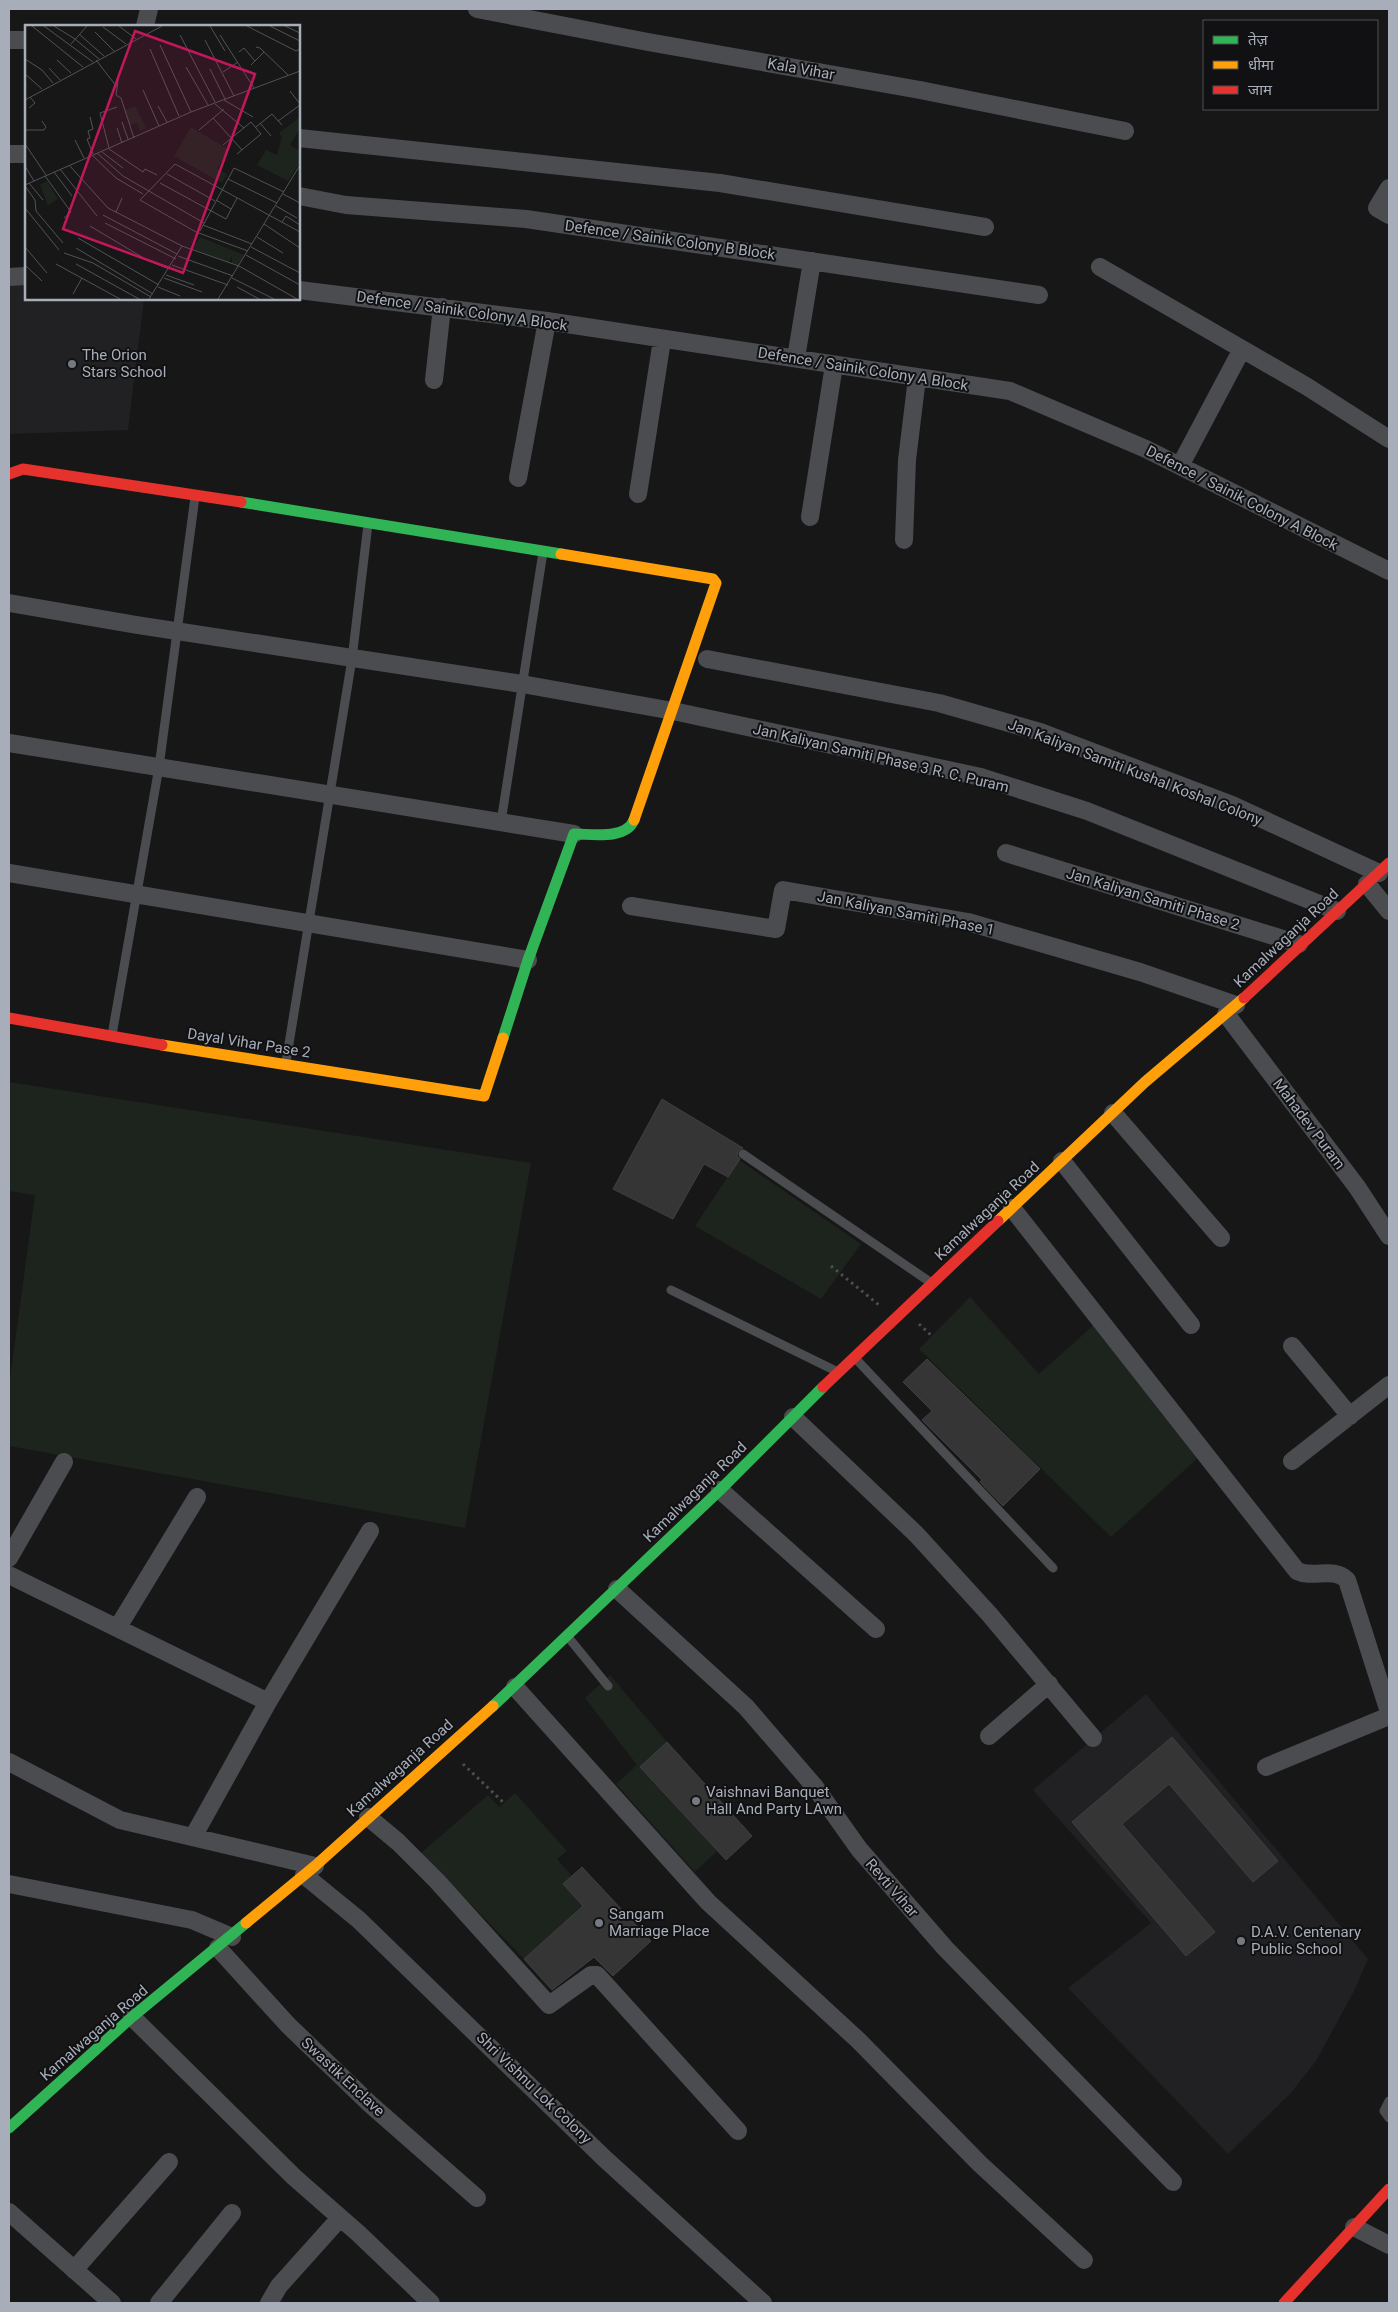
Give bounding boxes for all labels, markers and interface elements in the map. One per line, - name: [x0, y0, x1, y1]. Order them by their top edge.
- legend: [1203, 20, 1378, 110]
- inset map: [25, 25, 300, 300]
- text: तेज़: [1248, 31, 1269, 49]
- street label: Kala Vihar: [766, 54, 836, 84]
- text: धीमा: [1248, 56, 1275, 74]
- text: जाम: [1248, 81, 1273, 99]
- street label: Defence / Sainik Colony B Block: [564, 216, 777, 264]
- street label: Defence / Sainik Colony A Block: [355, 287, 569, 335]
- street label: Defence / Sainik Colony A Block: [757, 343, 970, 395]
- place label: The Orion Stars School: [82, 346, 166, 381]
- marker: The Orion Stars School: [66, 358, 78, 370]
- street label: Defence / Sainik Colony A Block: [1143, 442, 1341, 554]
- street label: Jan Kaliyan Samiti Kushal Koshal Colony: [1005, 715, 1265, 829]
- street label: Jan Kaliyan Samiti Phase 3 R. C. Puram: [751, 720, 1011, 796]
- street label: Jan Kaliyan Samiti Phase 2: [1064, 864, 1242, 934]
- street label: Kamalwaganja Road: [1230, 885, 1342, 991]
- street label: Jan Kaliyan Samiti Phase 1: [816, 887, 996, 939]
- street label: Dayal Vihar Pase 2: [186, 1024, 312, 1062]
- street label: Mahadev Puram: [1269, 1075, 1349, 1173]
- street label: Kamalwaganja Road: [931, 1158, 1043, 1264]
- street label: Kamalwaganja Road: [640, 1438, 750, 1546]
- street label: Kamalwaganja Road: [343, 1716, 457, 1820]
- place label: Vaishnavi Banquet Hall And Party LAwn: [706, 1783, 842, 1818]
- marker: Vaishnavi Banquet Hall And Party LAwn: [690, 1795, 702, 1807]
- street label: Revti Vihar: [862, 1855, 922, 1921]
- place label: Sangam Marriage Place: [609, 1905, 709, 1940]
- marker: Sangam Marriage Place: [593, 1917, 605, 1929]
- place label: D.A.V. Centenary Public School: [1251, 1923, 1361, 1958]
- marker: D.A.V. Centenary Public School: [1235, 1935, 1247, 1947]
- street label: Kamalwaganja Road: [37, 1981, 151, 2085]
- street label: Shri Vishnu Lok Colony: [473, 2028, 595, 2148]
- street label: Swastik Enclave: [298, 2034, 388, 2120]

